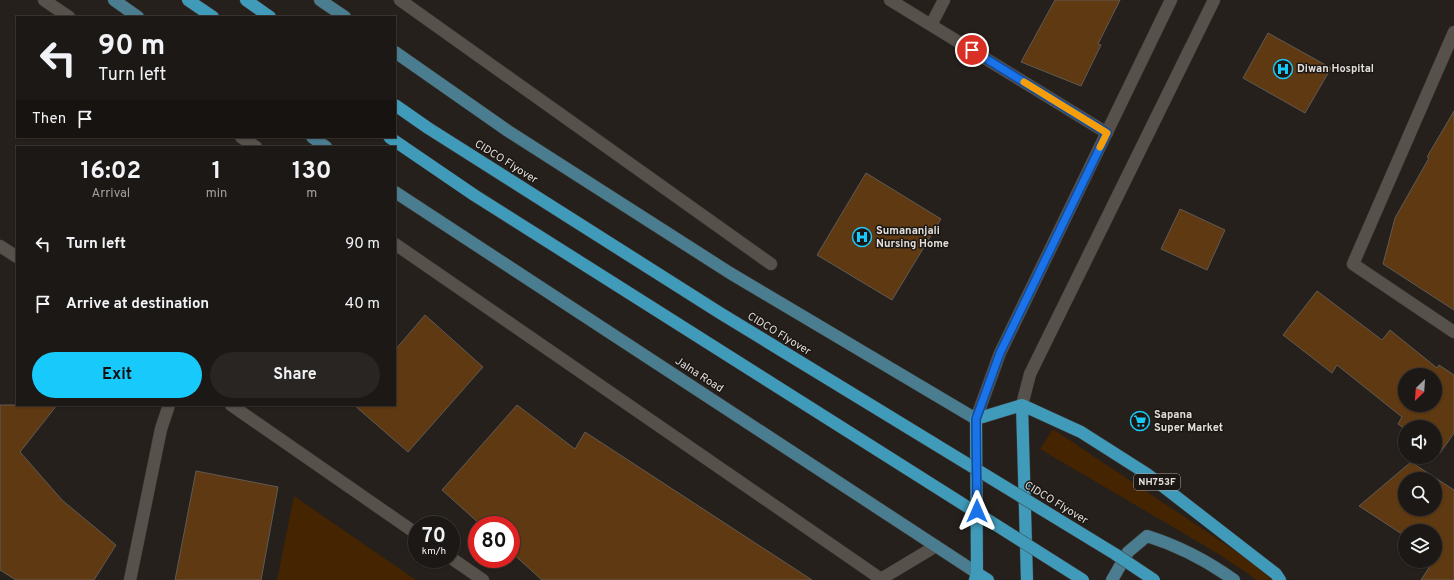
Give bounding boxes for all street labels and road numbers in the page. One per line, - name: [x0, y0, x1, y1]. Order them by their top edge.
- street label: CIDCO Flyover: [472, 137, 541, 187]
- street label: CIDCO Flyover: [745, 309, 814, 359]
- street label: Jalna Road: [672, 354, 726, 396]
- road number: NH753F: [1134, 474, 1180, 490]
- street label: CIDCO Flyover: [1022, 478, 1091, 528]

